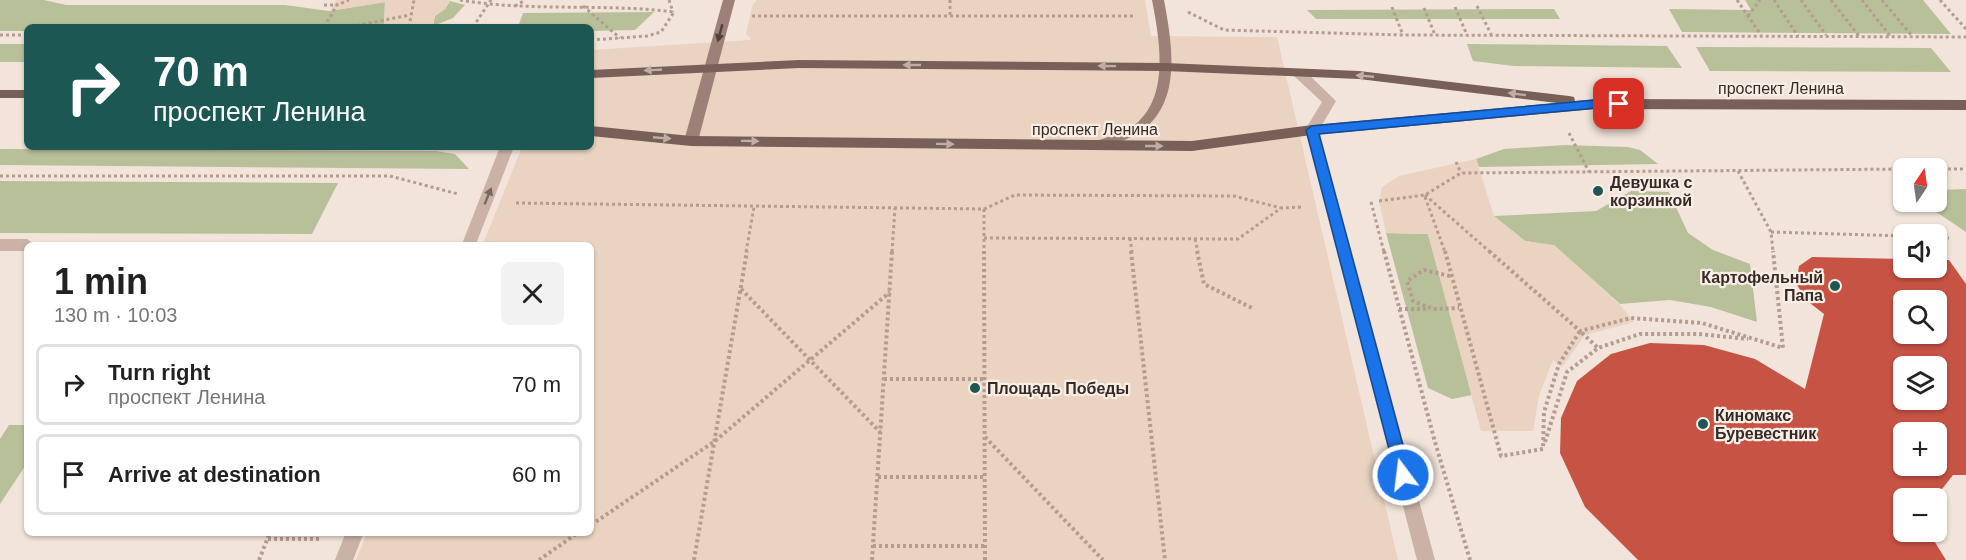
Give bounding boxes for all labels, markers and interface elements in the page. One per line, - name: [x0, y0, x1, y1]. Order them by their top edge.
- one-way arrow: [715, 24, 725, 42]
- icon: right: [54, 48, 132, 126]
- text: 70 m: [153, 48, 249, 95]
- one-way arrow: [902, 60, 921, 69]
- one-way arrow: [1097, 62, 1116, 71]
- one-way arrow: [644, 65, 663, 74]
- one-way arrow: [1355, 71, 1374, 81]
- pin: [1593, 78, 1644, 129]
- street label: проспект Ленина: [1718, 80, 1844, 97]
- icon: arrive: [1602, 87, 1635, 120]
- one-way arrow: [1508, 89, 1527, 99]
- text: проспект Ленина: [153, 97, 365, 127]
- street label: проспект Ленина: [1032, 121, 1158, 138]
- one-way arrow: [653, 133, 672, 143]
- one-way arrow: [740, 137, 759, 146]
- one-way arrow: [935, 139, 954, 149]
- one-way arrow: [1145, 141, 1164, 151]
- north arrow: [1893, 158, 1947, 212]
- map controls: [1893, 158, 1947, 542]
- place label: Девушка с корзинкой: [1610, 174, 1693, 209]
- marker: Девушка с корзинкой: [1591, 184, 1605, 198]
- one-way arrow: [484, 187, 493, 205]
- button: sound: [1893, 224, 1947, 278]
- text: 1 min: [54, 261, 148, 302]
- button: close: [501, 262, 564, 325]
- place label: Картофельный Папа: [1701, 269, 1823, 304]
- marker: Картофельный Папа: [1828, 279, 1842, 293]
- button: search: [1893, 290, 1947, 344]
- text: 130 m · 10:03: [54, 304, 177, 326]
- button: layers: [1893, 356, 1947, 410]
- text: Turn right: [108, 360, 210, 385]
- icon: right: [57, 368, 90, 401]
- text: 70 m: [512, 372, 561, 397]
- place label: Площадь Победы: [987, 380, 1129, 397]
- marker: Площадь Победы: [968, 381, 982, 395]
- text: проспект Ленина: [108, 386, 265, 408]
- place label: Киномакс Буревестник: [1715, 407, 1817, 442]
- marker: Киномакс Буревестник: [1696, 417, 1710, 431]
- button: +: [1893, 422, 1947, 476]
- position arrow: [1371, 443, 1435, 507]
- icon: arrive: [57, 458, 90, 491]
- text: Arrive at destination: [108, 462, 321, 487]
- text: 60 m: [512, 462, 561, 487]
- button: −: [1893, 488, 1947, 542]

